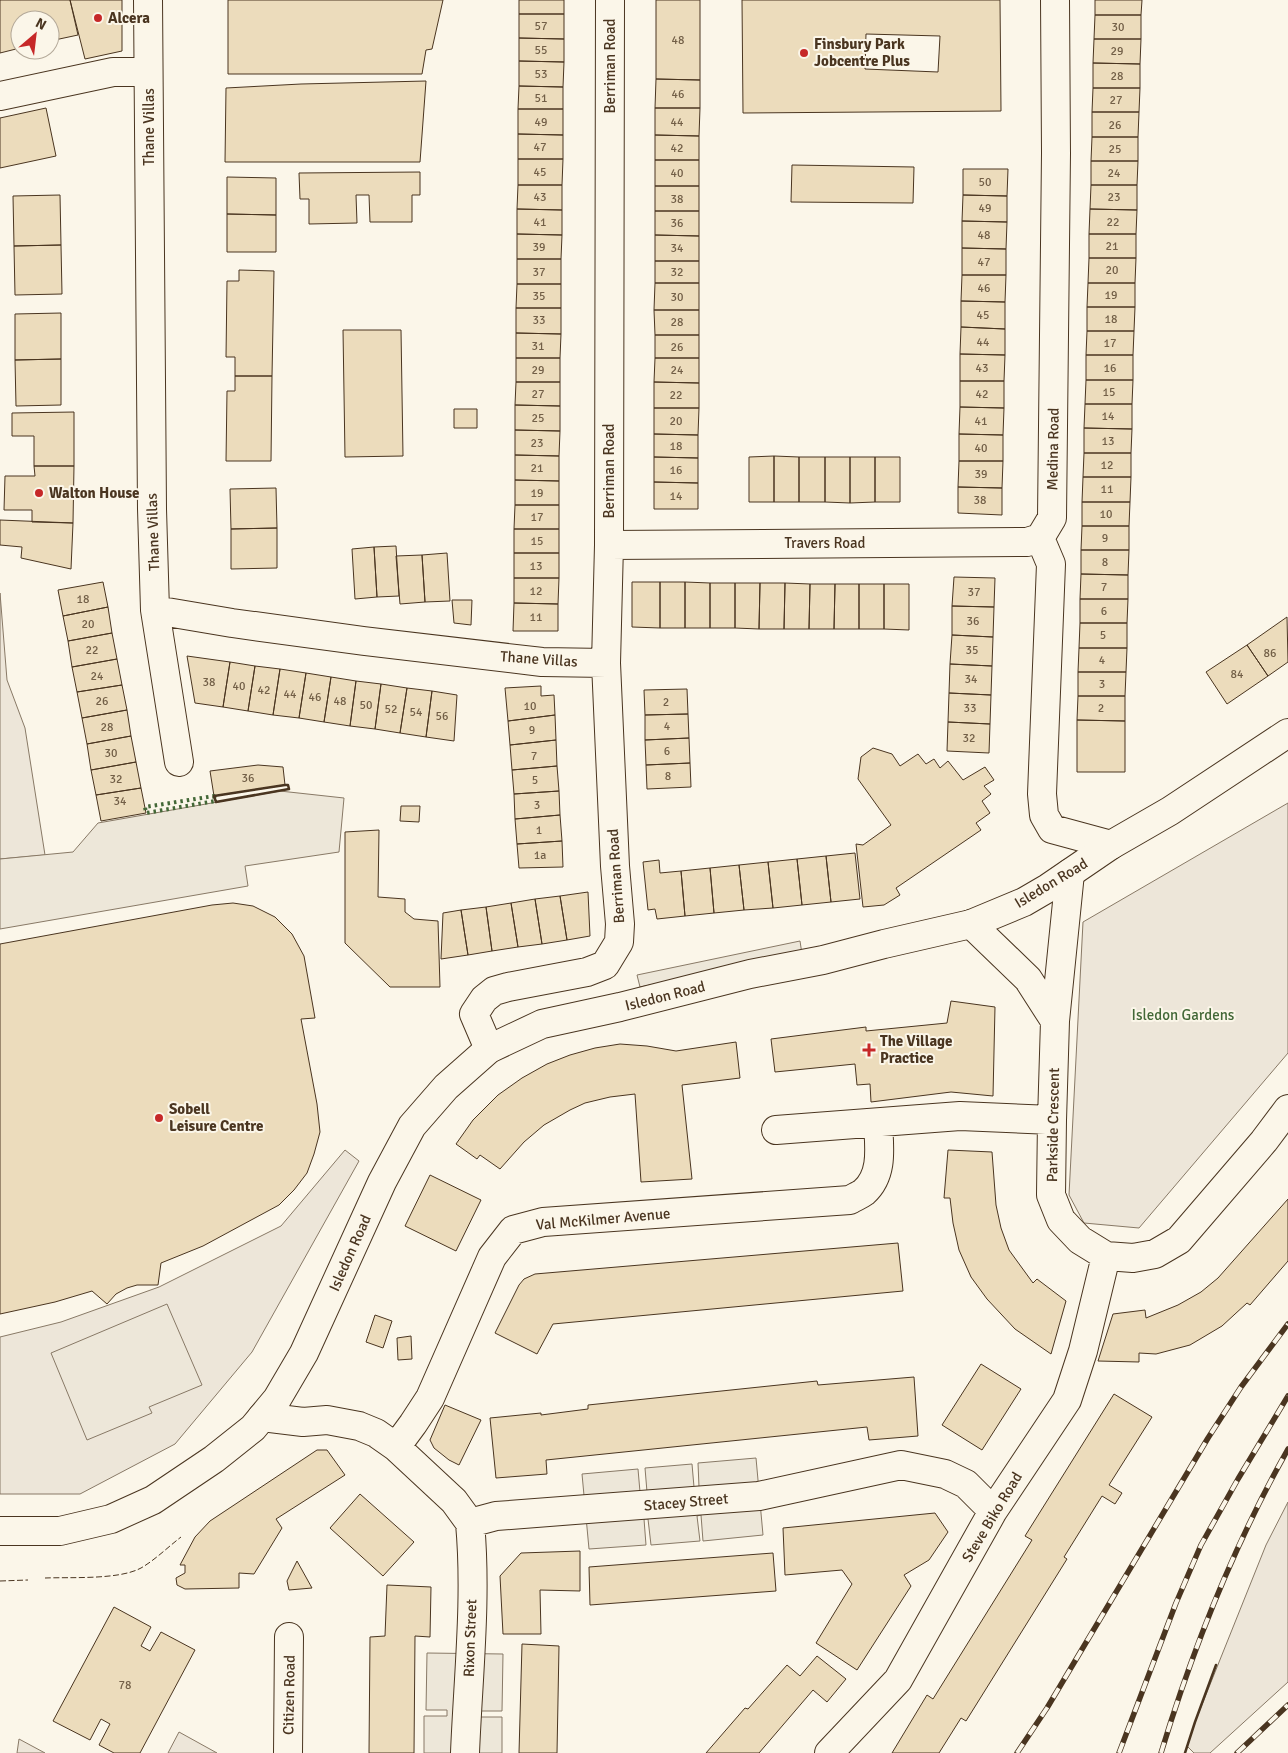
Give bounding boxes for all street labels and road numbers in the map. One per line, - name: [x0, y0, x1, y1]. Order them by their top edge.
- street label: Berriman Road: [601, 18, 619, 114]
- street label: Thane Villas: [140, 88, 158, 166]
- street label: Medina Road: [1043, 407, 1063, 491]
- street label: Berriman Road: [600, 423, 618, 519]
- street label: Thane Villas: [143, 492, 163, 571]
- street label: Travers Road: [784, 534, 866, 552]
- street label: Thane Villas: [500, 647, 579, 671]
- street label: Berriman Road: [604, 828, 628, 924]
- street label: Isledon Road: [1011, 854, 1091, 912]
- street label: Isledon Road: [623, 977, 707, 1015]
- street label: Parkside Crescent: [1043, 1068, 1063, 1182]
- street label: Val McKilmer Avenue: [535, 1204, 671, 1234]
- street label: Isledon Road: [325, 1212, 375, 1294]
- street label: Steve Biko Road: [958, 1469, 1026, 1565]
- street label: Stacey Street: [643, 1489, 729, 1515]
- street label: Rixon Street: [460, 1599, 480, 1677]
- street label: Citizen Road: [279, 1655, 299, 1735]

